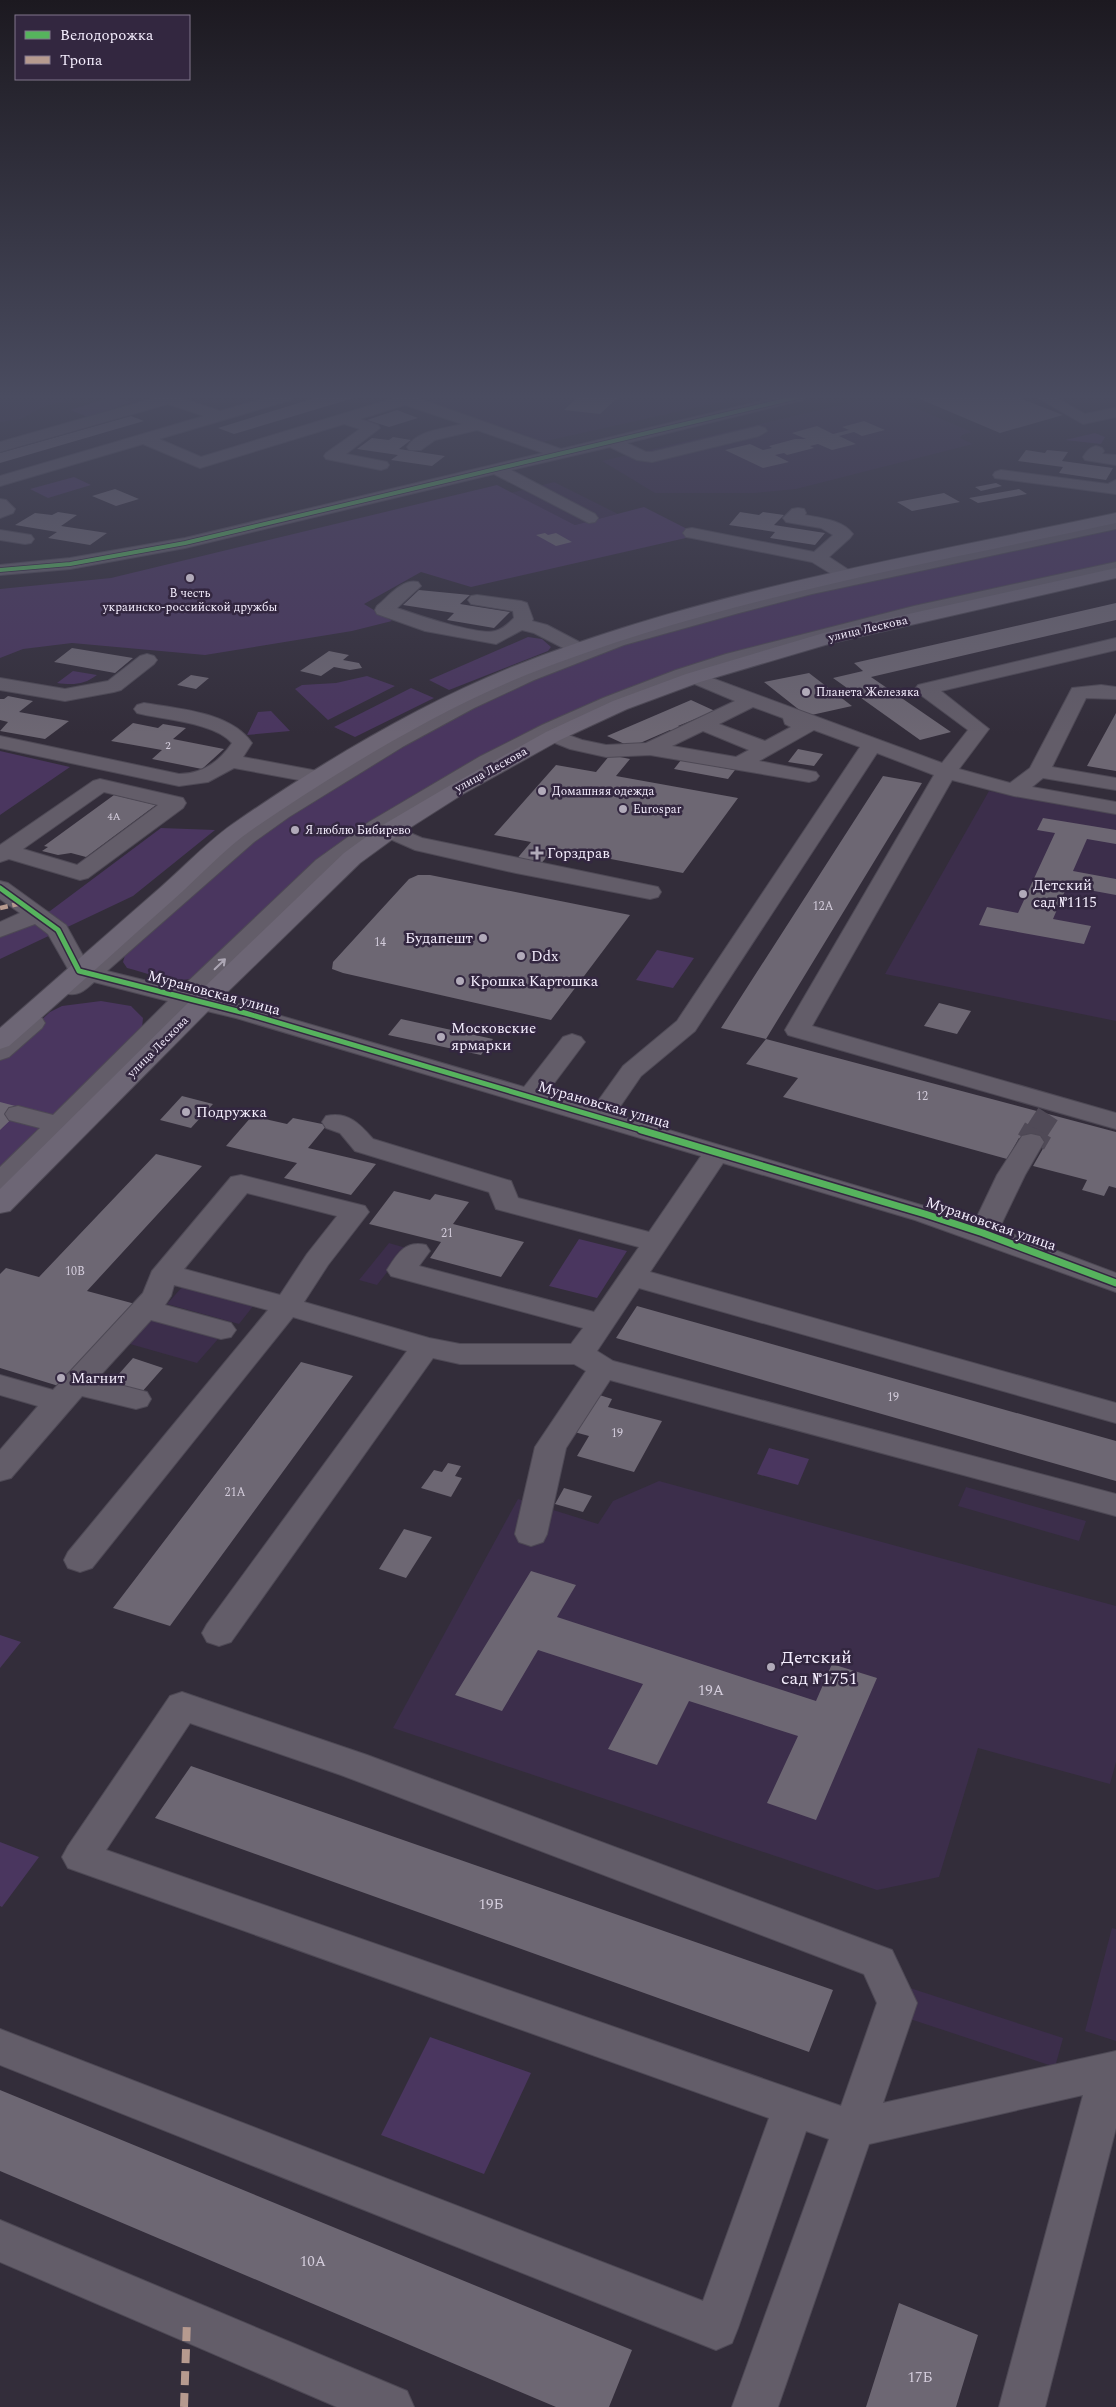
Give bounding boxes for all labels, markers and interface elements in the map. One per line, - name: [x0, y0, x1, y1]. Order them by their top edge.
- legend: [15, 15, 190, 80]
- text: Велодорожка: [60, 24, 154, 47]
- text: Тропа: [60, 49, 103, 72]
- marker: В честь украинско-российской дружбы: [184, 572, 196, 584]
- place label: В честь украинско-российской дружбы: [102, 584, 277, 617]
- street label: улица Лескова: [826, 611, 910, 648]
- place label: Планета Железяка: [816, 683, 920, 702]
- marker: Планета Железяка: [800, 686, 812, 698]
- house number: 2: [165, 737, 171, 754]
- street label: улица Лескова: [450, 742, 531, 798]
- place label: Домашняя одежда: [552, 782, 654, 801]
- marker: Домашняя одежда: [536, 785, 548, 797]
- place label: Eurospar: [633, 800, 682, 819]
- marker: Eurospar: [617, 803, 629, 815]
- house number: 4А: [107, 808, 121, 825]
- place label: Я люблю Бибирево: [305, 821, 411, 840]
- marker: Я люблю Бибирево: [289, 824, 301, 836]
- place label: Горздрав: [547, 842, 610, 865]
- marker: Горздрав: [531, 847, 543, 859]
- place label: Детский сад №1115: [1033, 874, 1097, 914]
- marker: Детский сад №1115: [1017, 888, 1029, 900]
- house number: 12А: [812, 897, 834, 916]
- place label: Будапешт: [405, 927, 473, 950]
- marker: Будапешт: [477, 932, 489, 944]
- house number: 14: [374, 933, 386, 952]
- place label: Ddx: [531, 945, 559, 968]
- marker: Ddx: [515, 950, 527, 962]
- one-way arrow: [214, 958, 226, 970]
- street label: Мурановская улица: [145, 964, 284, 1022]
- place label: Крошка Картошка: [470, 970, 599, 993]
- marker: Крошка Картошка: [454, 975, 466, 987]
- street label: улица Лескова: [122, 1012, 193, 1083]
- place label: Московские ярмарки: [451, 1017, 536, 1057]
- marker: Московские ярмарки: [435, 1031, 447, 1043]
- street label: Мурановская улица: [535, 1075, 674, 1135]
- house number: 12: [916, 1087, 928, 1106]
- place label: Подружка: [196, 1101, 267, 1124]
- marker: Подружка: [180, 1106, 192, 1118]
- street label: Мурановская улица: [923, 1191, 1060, 1257]
- house number: 21: [441, 1224, 453, 1243]
- house number: 10В: [65, 1262, 85, 1281]
- place label: Магнит: [71, 1367, 125, 1390]
- marker: Магнит: [55, 1372, 67, 1384]
- house number: 19: [887, 1388, 899, 1407]
- house number: 19: [611, 1424, 623, 1443]
- house number: 21А: [224, 1483, 246, 1502]
- place label: Детский сад №1751: [781, 1644, 858, 1692]
- marker: Детский сад №1751: [765, 1661, 777, 1673]
- house number: 19А: [698, 1679, 724, 1702]
- house number: 19Б: [478, 1893, 504, 1916]
- house number: 10А: [300, 2250, 326, 2273]
- house number: 17Б: [907, 2366, 933, 2389]

